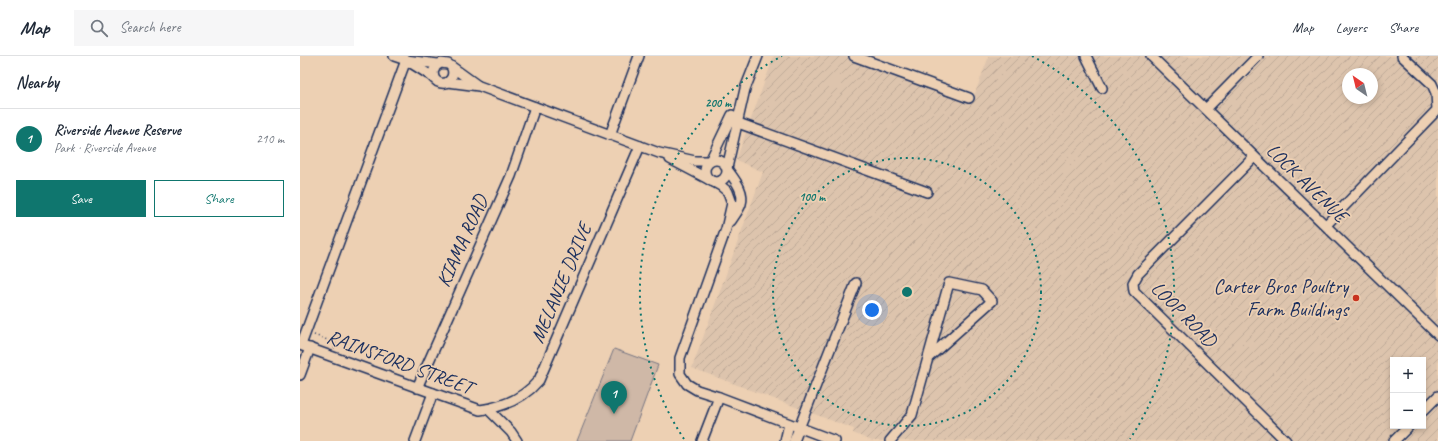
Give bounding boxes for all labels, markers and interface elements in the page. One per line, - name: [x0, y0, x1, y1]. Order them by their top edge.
- search box: [74, 10, 354, 46]
- text: Map: [20, 16, 50, 40]
- icon: search: [88, 17, 110, 39]
- text: Search here: [120, 18, 181, 37]
- text: Map: [1292, 19, 1314, 36]
- text: Layers: [1336, 19, 1367, 36]
- text: Share: [1389, 19, 1418, 36]
- north arrow: [1342, 68, 1378, 104]
- text: Nearby: [16, 72, 59, 93]
- text: 200 m: [705, 95, 732, 111]
- text: Riverside Avenue Reserve: [54, 121, 181, 140]
- text: 1: [26, 131, 32, 147]
- text: 210 m: [256, 131, 284, 147]
- street label: LOCK AVENUE: [1261, 138, 1355, 230]
- text: Park · Riverside Avenue: [54, 140, 155, 156]
- button: Save: [16, 180, 146, 217]
- button: Share: [154, 180, 284, 217]
- text: 100 m: [799, 189, 826, 205]
- street label: KIAMA ROAD: [431, 190, 494, 291]
- street label: MELANIE DRIVE: [525, 217, 599, 347]
- place label: Carter Bros Poultry Farm Buildings: [1214, 274, 1350, 322]
- street label: LOOP ROAD: [1146, 276, 1223, 353]
- centre of rings: [900, 285, 914, 299]
- marker: Carter Bros Poultry Farm Buildings: [1351, 293, 1361, 303]
- your location: [862, 300, 882, 320]
- street label: RAINSFORD STREET: [324, 324, 480, 401]
- map controls: [1390, 357, 1426, 429]
- button: +: [1390, 357, 1426, 393]
- pin: 1: [601, 381, 627, 414]
- button: −: [1390, 393, 1426, 429]

